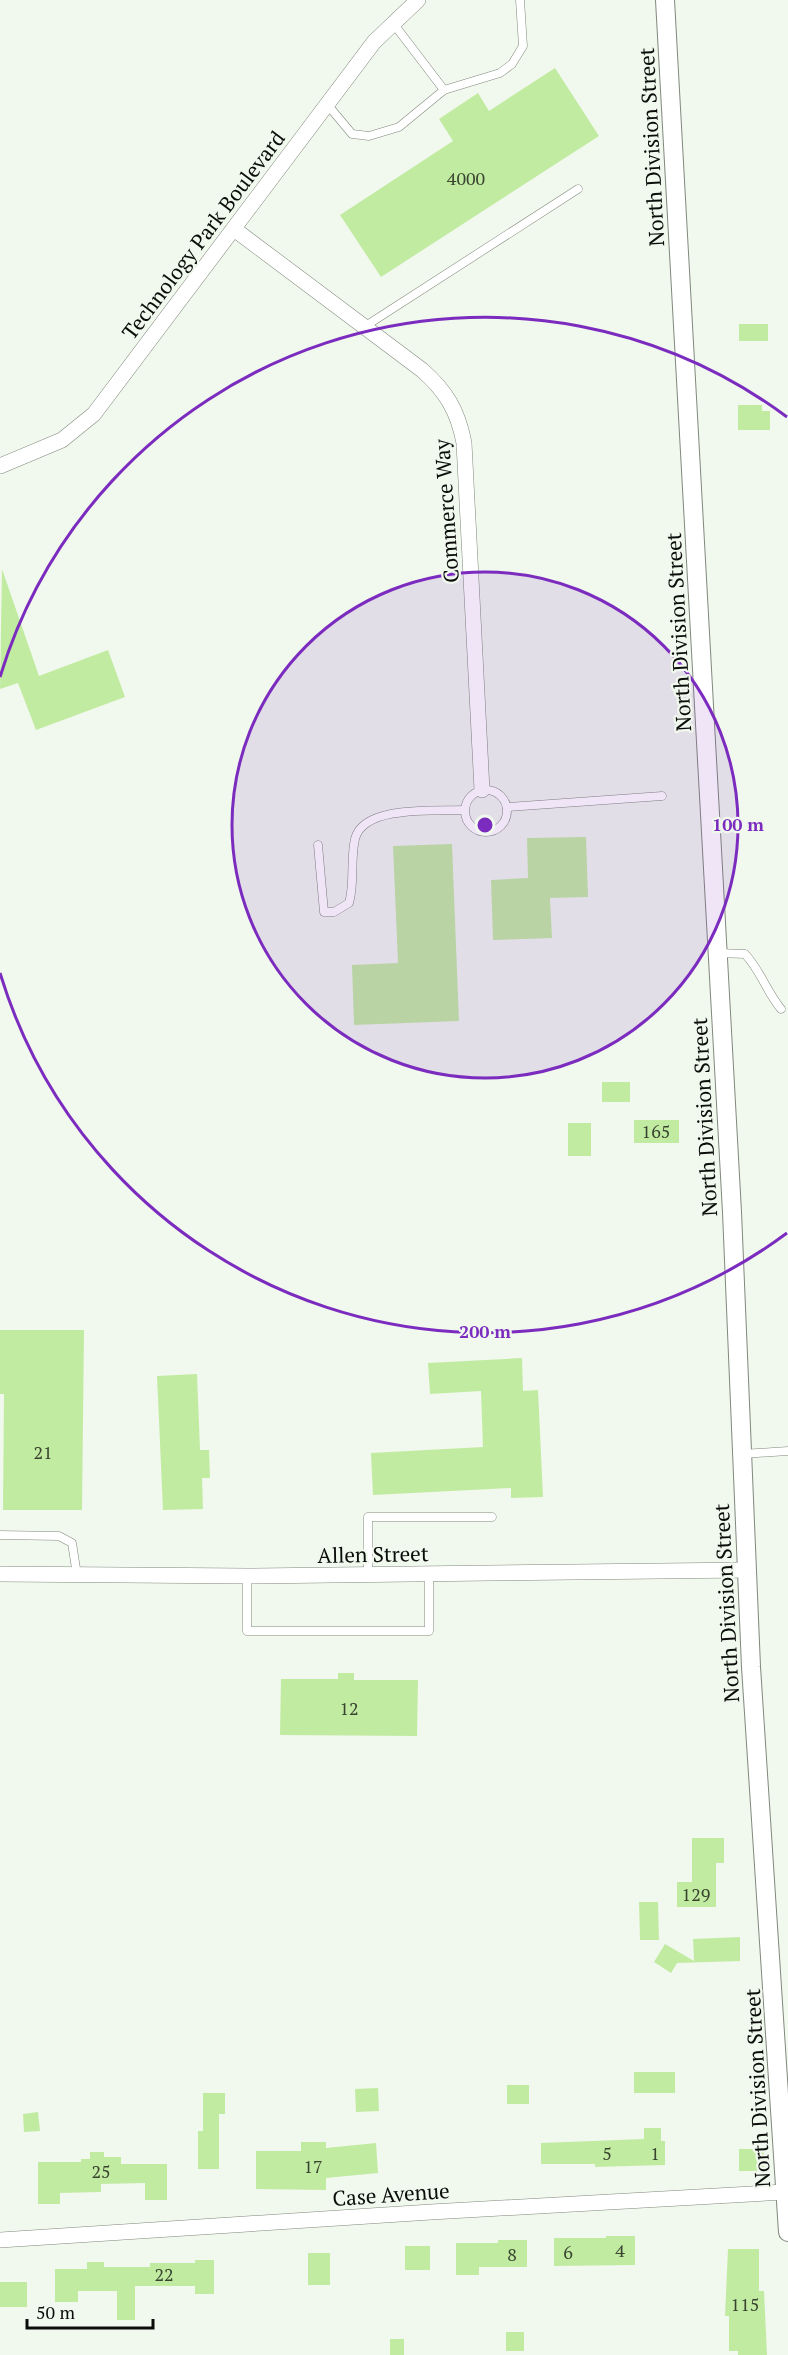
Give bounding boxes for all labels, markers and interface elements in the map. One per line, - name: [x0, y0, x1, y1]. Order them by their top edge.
- street label: North Division Street: [632, 47, 670, 247]
- street label: Technology Park Boulevard: [115, 125, 291, 345]
- house number: 4000: [447, 166, 485, 190]
- street label: Commerce Way: [427, 438, 465, 584]
- street label: North Division Street: [659, 532, 697, 732]
- text: 100 m: [712, 812, 764, 836]
- centre of rings: [475, 815, 495, 835]
- street label: North Division Street: [685, 1017, 723, 1217]
- house number: 165: [642, 1119, 670, 1143]
- text: 200 m: [459, 1319, 511, 1343]
- house number: 21: [33, 1440, 53, 1464]
- street label: North Division Street: [707, 1503, 745, 1703]
- street label: Allen Street: [317, 1539, 429, 1569]
- house number: 12: [339, 1696, 359, 1720]
- house number: 129: [682, 1882, 710, 1906]
- street label: North Division Street: [738, 1988, 776, 2188]
- house number: 5: [602, 2141, 612, 2165]
- house number: 1: [650, 2141, 660, 2165]
- house number: 17: [303, 2154, 323, 2178]
- house number: 25: [91, 2159, 111, 2183]
- street label: Case Avenue: [332, 2176, 450, 2212]
- house number: 4: [615, 2238, 625, 2262]
- house number: 6: [563, 2240, 573, 2264]
- house number: 8: [507, 2242, 517, 2266]
- house number: 22: [154, 2262, 174, 2286]
- scale bar: [27, 2292, 153, 2330]
- house number: 115: [731, 2292, 759, 2316]
- text: 50 m: [36, 2300, 76, 2324]

